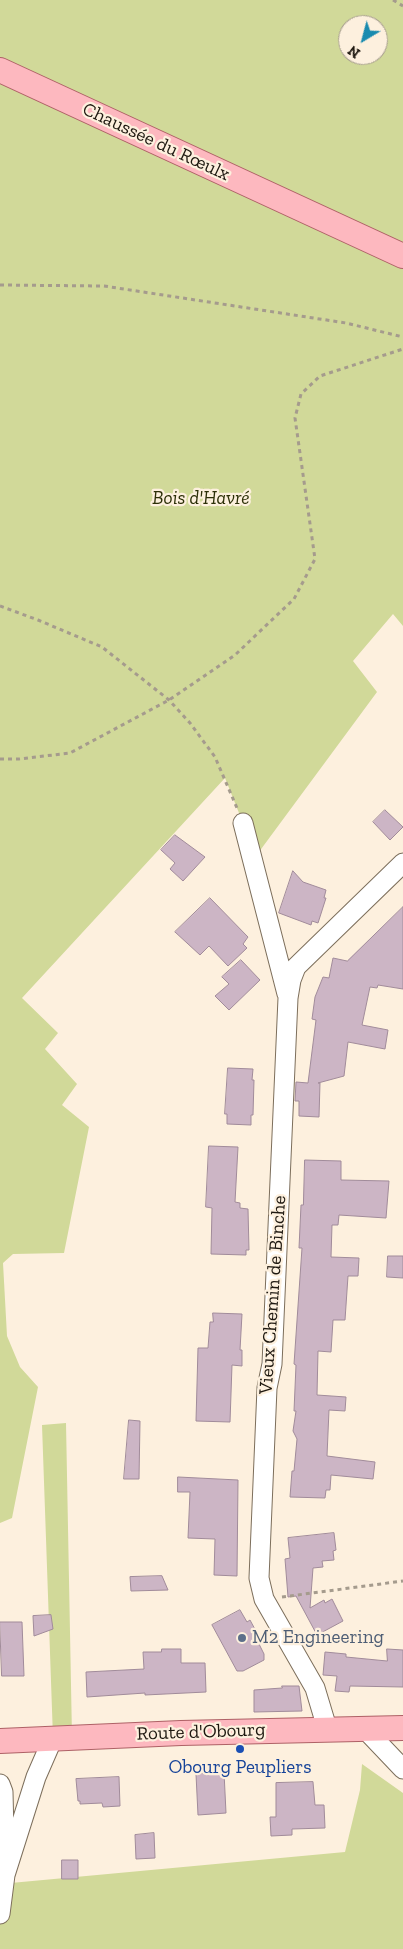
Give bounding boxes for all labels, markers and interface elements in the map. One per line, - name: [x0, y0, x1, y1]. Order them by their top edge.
- north arrow: [338, 15, 388, 65]
- text: N: [345, 42, 364, 62]
- street label: Chaussée du Rœulx: [79, 98, 233, 186]
- park label: Bois d'Havré: [152, 488, 250, 510]
- street label: Vieux Chemin de Binche: [255, 1195, 291, 1395]
- place label: M2 Engineering: [252, 1627, 384, 1649]
- marker: M2 Engineering: [236, 1632, 248, 1644]
- street label: Route d'Obourg: [136, 1718, 266, 1746]
- marker: Obourg Peupliers: [234, 1743, 246, 1755]
- place label: Obourg Peupliers: [168, 1757, 312, 1779]

